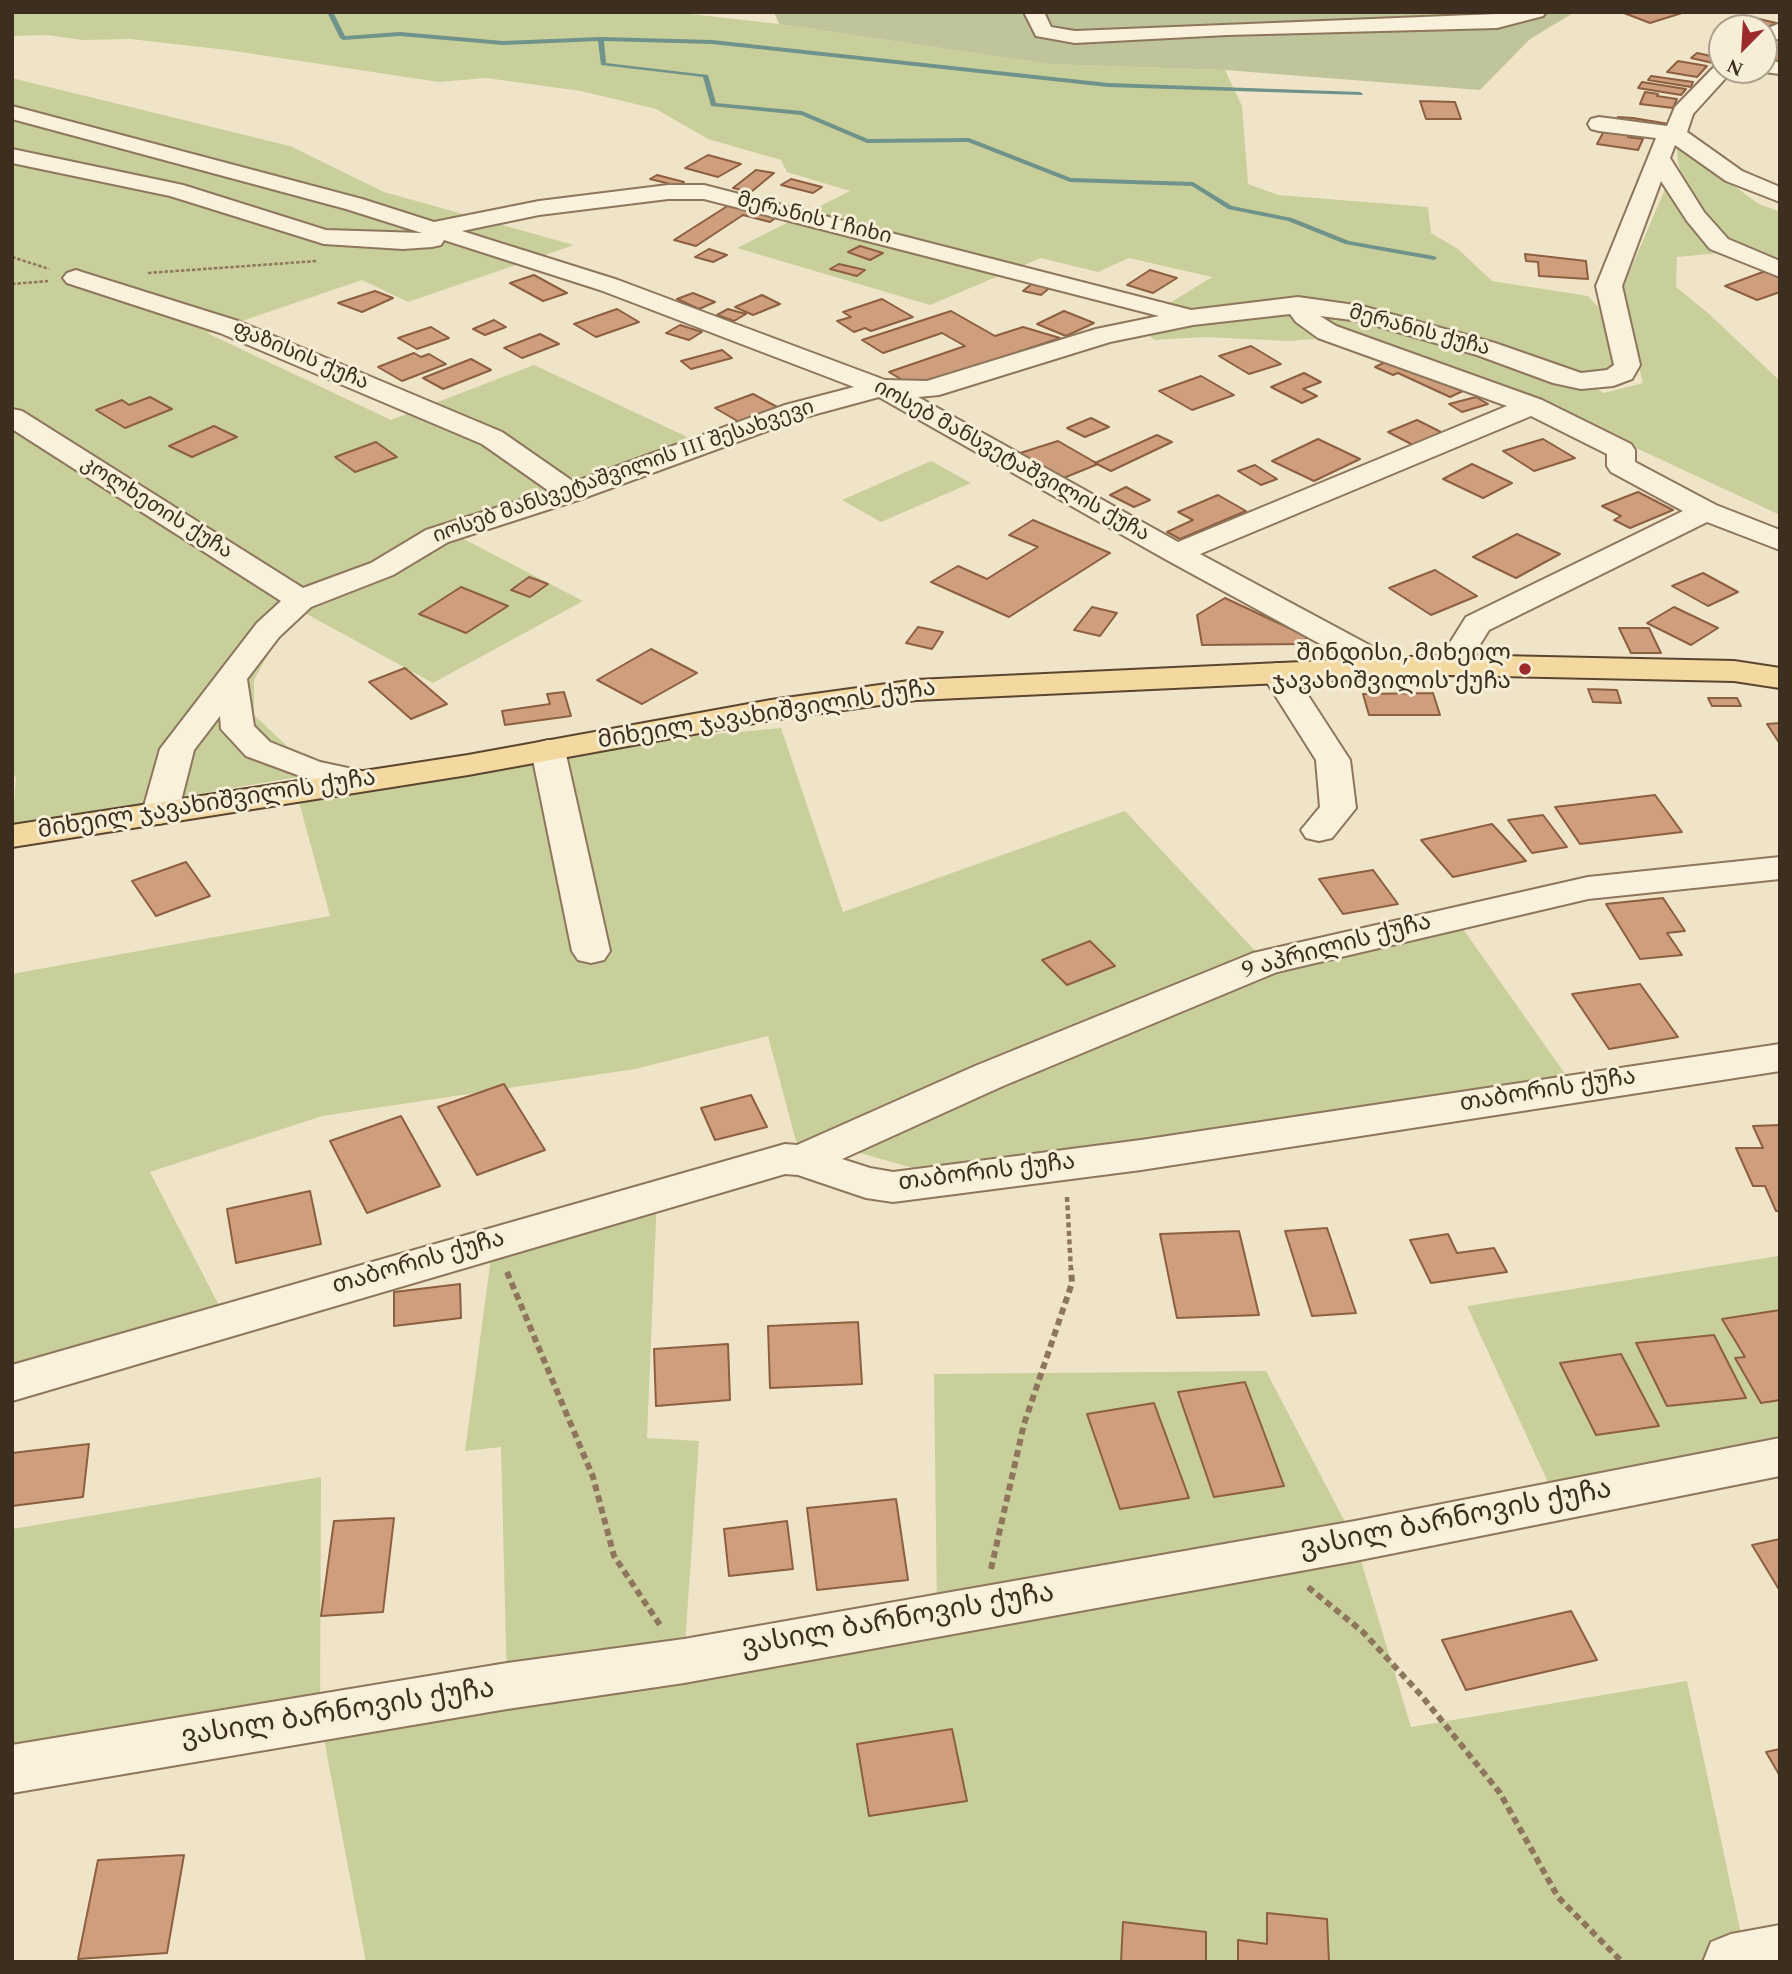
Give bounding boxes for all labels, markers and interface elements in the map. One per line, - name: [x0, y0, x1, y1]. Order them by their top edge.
- north arrow: [1708, 14, 1778, 84]
- text: N: [1722, 50, 1748, 83]
- street label: მერანის I ჩიხი: [734, 189, 894, 251]
- street label: მერანის ქუჩა: [1346, 301, 1492, 363]
- street label: ფაზისის ქუჩა: [228, 317, 372, 397]
- street label: იოსებ მანსვეტაშვილის ქუჩა: [869, 376, 1153, 548]
- street label: იოსებ მანსვეტაშვილის III შესახვევი: [430, 396, 818, 550]
- street label: კოლხეთის ქუჩა: [76, 452, 236, 566]
- place label: შინდისი, მიხეილ ჯავახიშვილის ქუჩა: [1272, 641, 1511, 697]
- marker: შინდისი, მიხეილ ჯავახიშვილის ქუჩა: [1517, 661, 1533, 677]
- street label: მიხეილ ჯავახიშვილის ქუჩა: [596, 675, 938, 757]
- street label: მიხეილ ჯავახიშვილის ქუჩა: [36, 765, 378, 847]
- street label: 9 აპრილის ქუჩა: [1239, 909, 1435, 987]
- street label: თაბორის ქუჩა: [1458, 1064, 1638, 1120]
- street label: თაბორის ქუჩა: [897, 1149, 1077, 1199]
- street label: თაბორის ქუჩა: [330, 1226, 508, 1302]
- street label: ვასილ ბარნოვის ქუჩა: [1297, 1474, 1615, 1568]
- street label: ვასილ ბარნოვის ქუჩა: [739, 1578, 1057, 1666]
- street label: ვასილ ბარნოვის ქუჩა: [179, 1674, 497, 1756]

